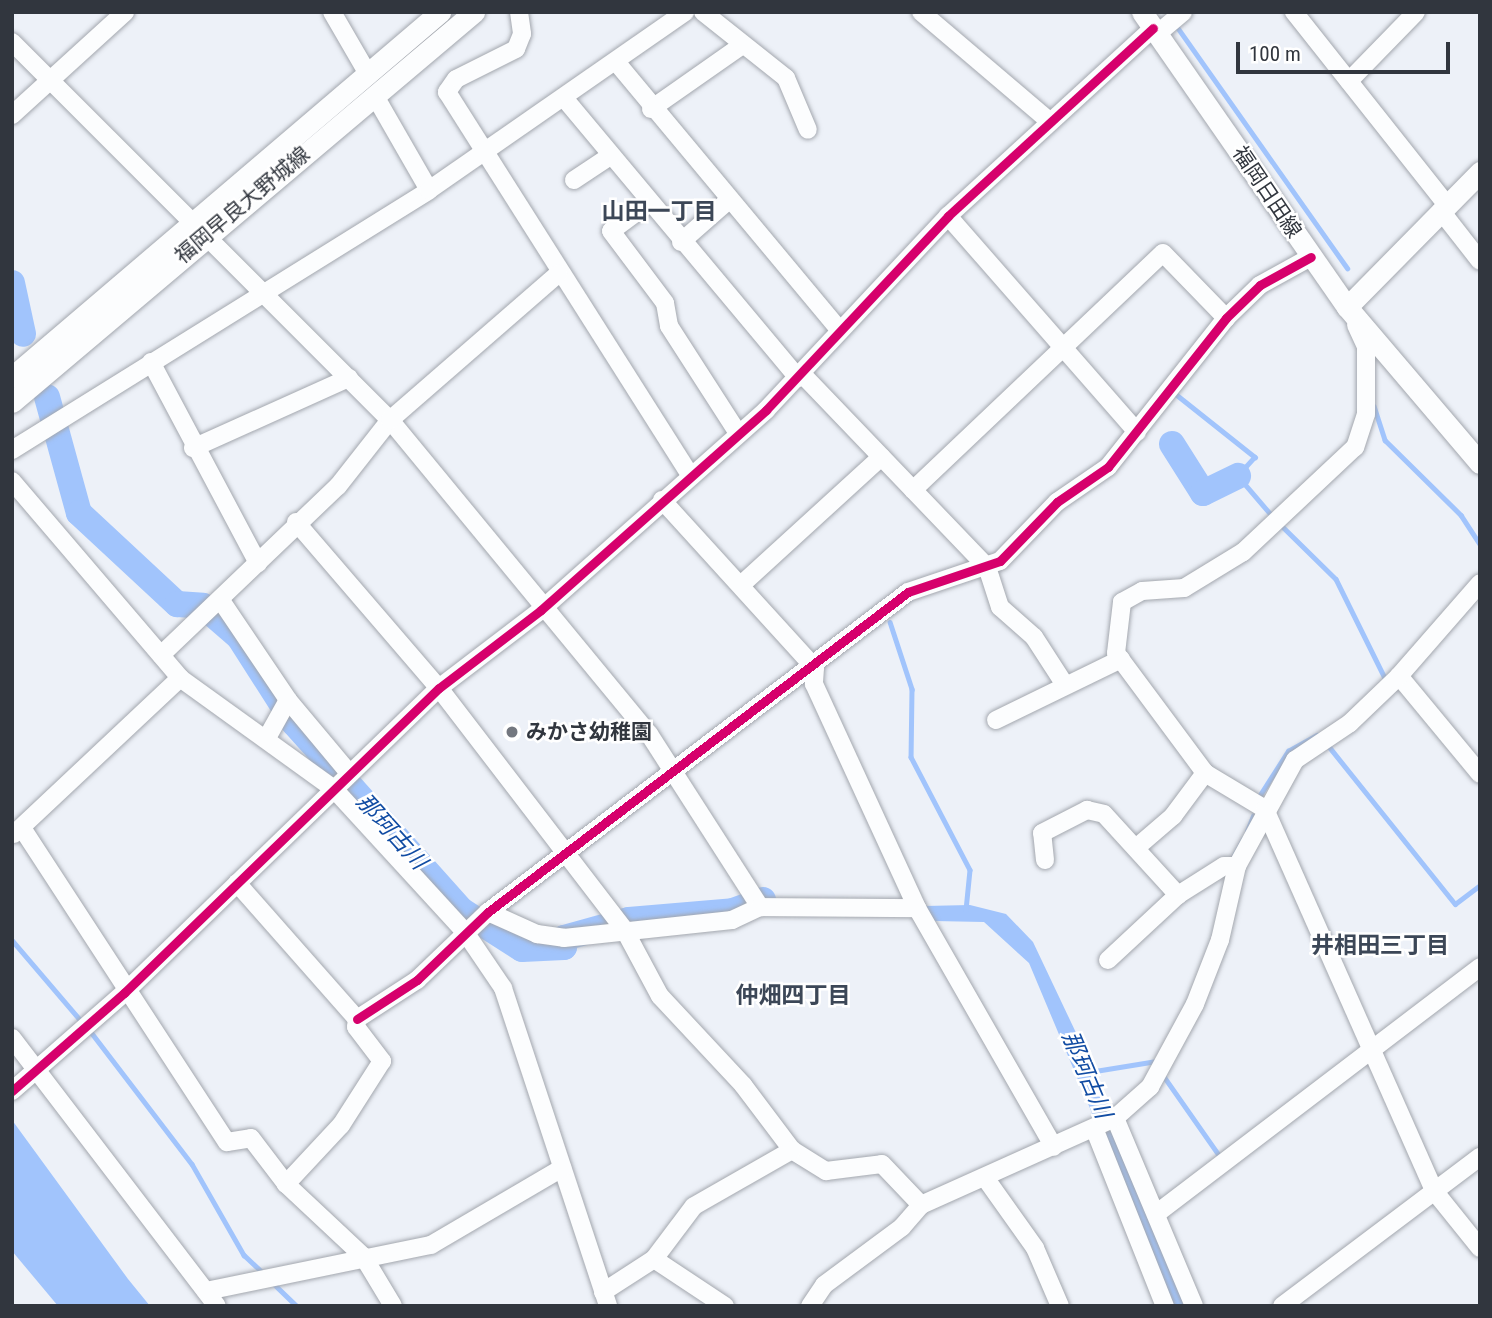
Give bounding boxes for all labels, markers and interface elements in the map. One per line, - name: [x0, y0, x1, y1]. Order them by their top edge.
- scale bar: [1240, 28, 1454, 72]
- text: 100 m: [1249, 42, 1301, 66]
- street label: 福岡早良大野城線: [170, 141, 314, 269]
- street label: 福岡日田線: [1227, 141, 1307, 243]
- district label: 山田一丁目: [602, 198, 716, 226]
- place label: みかさ幼稚園: [526, 719, 652, 745]
- marker: みかさ幼稚園: [504, 724, 520, 740]
- water label: 那珂古川: [350, 789, 432, 875]
- district label: 井相田三丁目: [1311, 932, 1449, 960]
- district label: 仲畑四丁目: [736, 982, 850, 1010]
- water label: 那珂古川: [1055, 1027, 1117, 1123]

